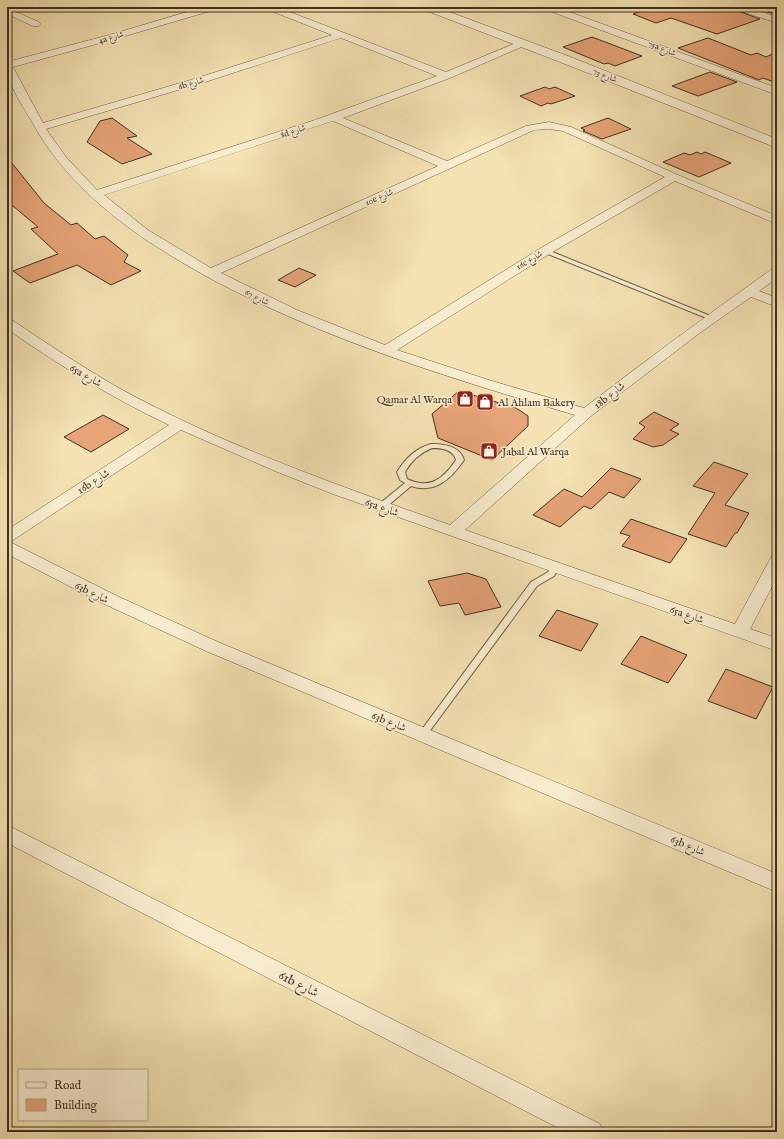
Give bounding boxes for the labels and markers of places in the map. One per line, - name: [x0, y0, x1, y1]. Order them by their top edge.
- shop icon: Qamar Al Warqa: [455, 389, 475, 409]
- shop icon: Al Ahlam Bakery: [475, 392, 495, 412]
- place label: Qamar Al Warqa: [377, 393, 452, 407]
- place label: Al Ahlam Bakery: [497, 396, 576, 410]
- shop icon: Jabal Al Warqa: [479, 441, 499, 461]
- place label: Jabal Al Warqa: [500, 445, 569, 459]

